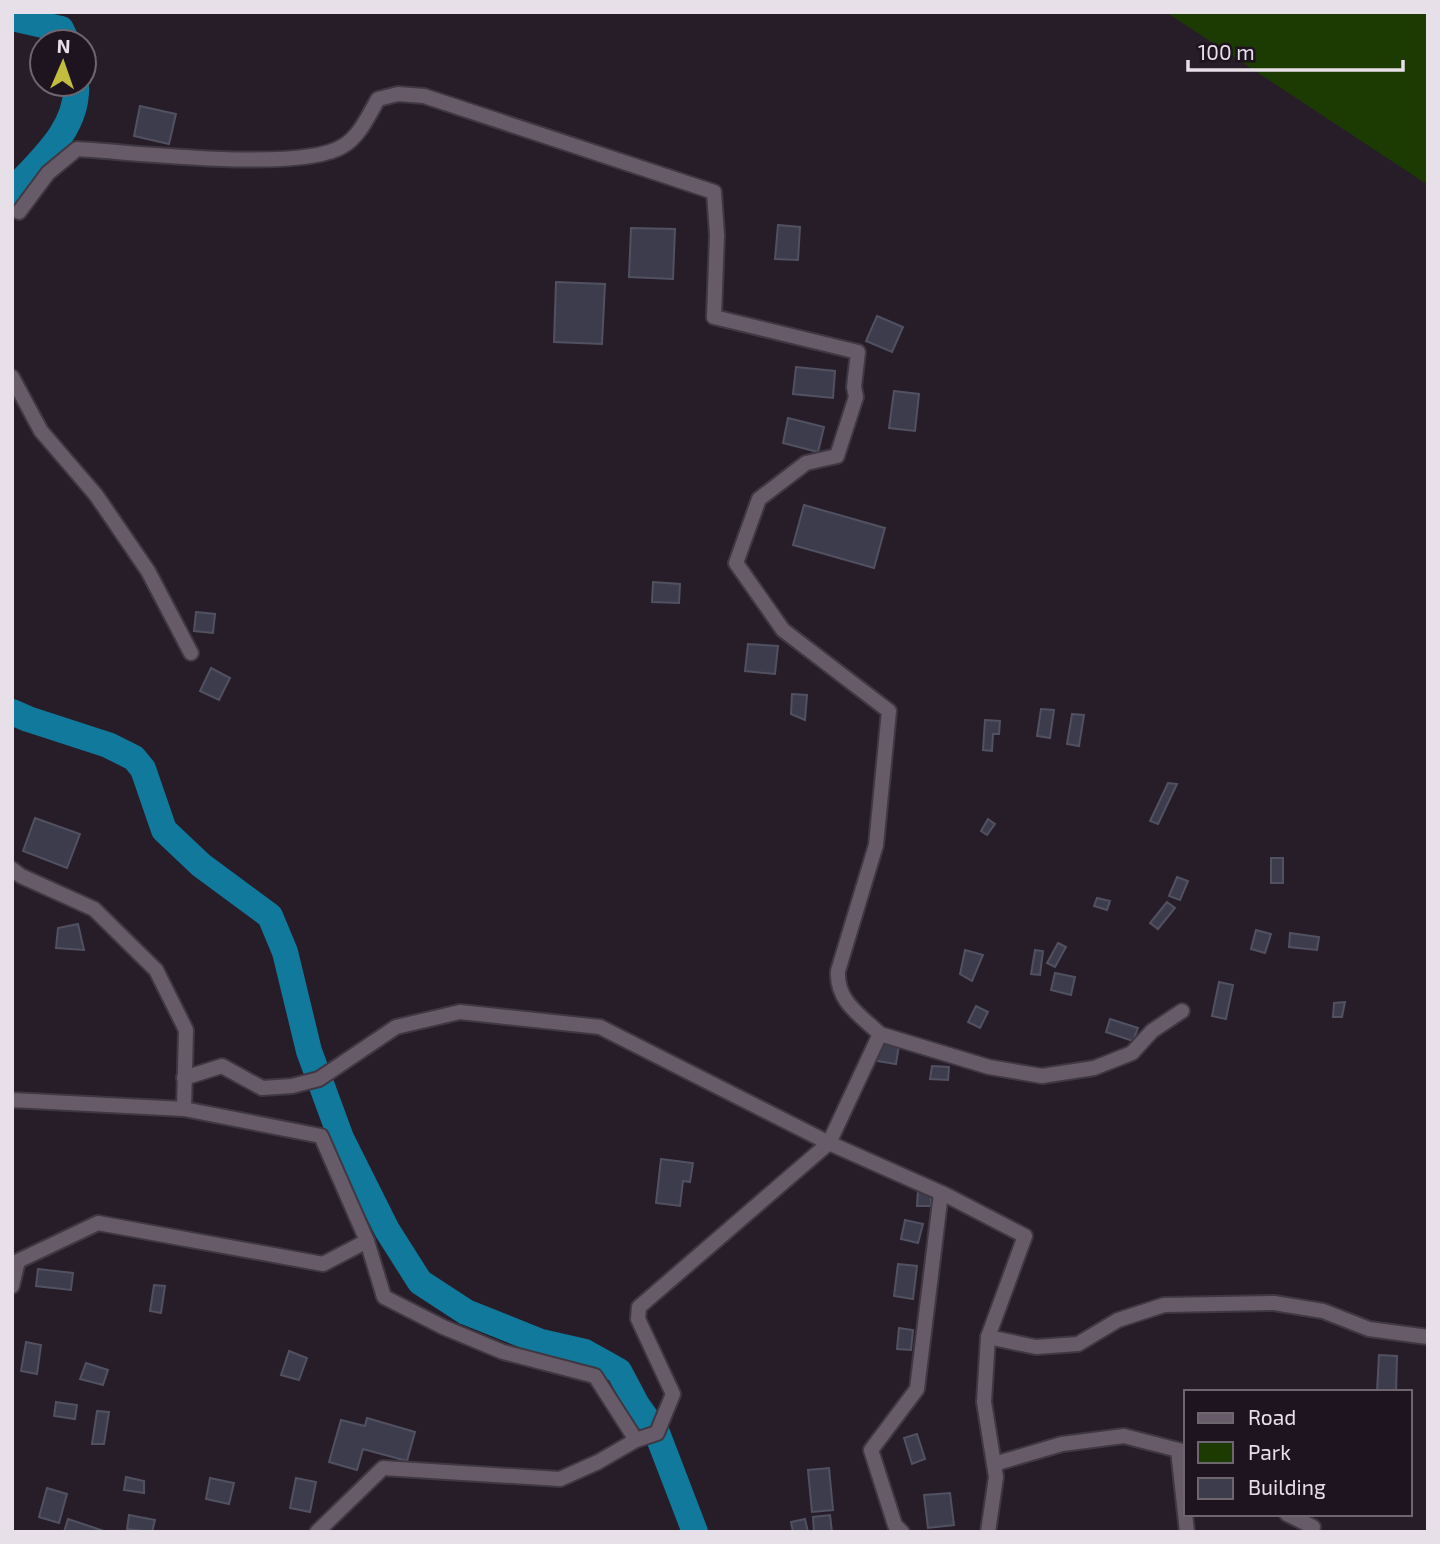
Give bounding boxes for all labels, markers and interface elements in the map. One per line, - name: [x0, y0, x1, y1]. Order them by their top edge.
- north arrow: [28, 28, 98, 98]
- scale bar: [1188, 28, 1403, 72]
- text: N: [56, 34, 71, 57]
- text: 100 m: [1198, 39, 1255, 64]
- legend: [1184, 1390, 1412, 1516]
- text: Road: [1248, 1404, 1296, 1429]
- text: Park: [1248, 1439, 1291, 1464]
- text: Building: [1248, 1474, 1326, 1499]

